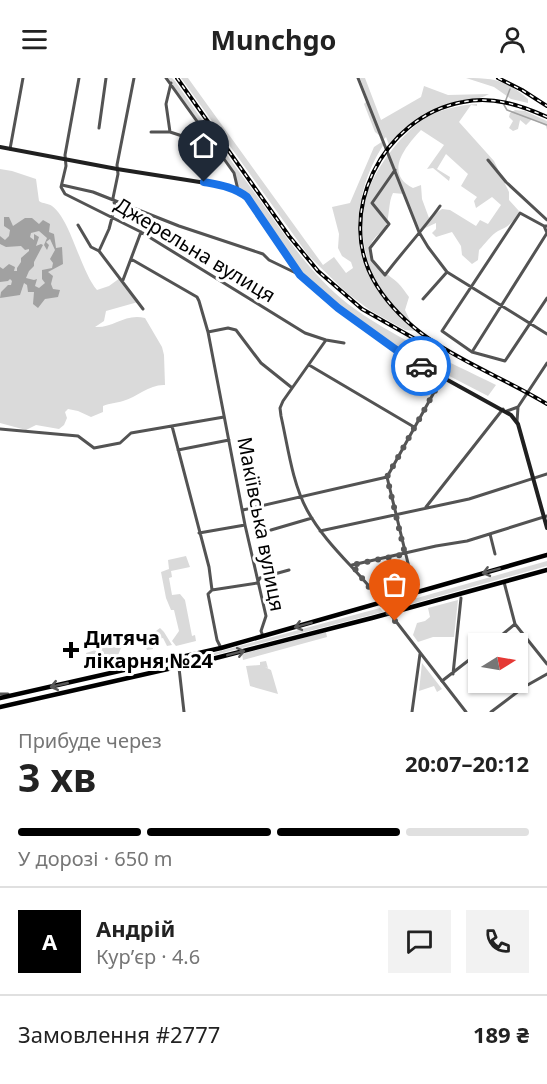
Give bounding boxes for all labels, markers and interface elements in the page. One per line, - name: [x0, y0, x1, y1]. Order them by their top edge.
- text: Munchgo: [211, 21, 336, 58]
- icon: menu: [18, 23, 51, 56]
- icon: person: [496, 23, 529, 56]
- pin: [178, 120, 229, 182]
- icon: home: [187, 129, 220, 162]
- street label: Джерельна вулиця: [110, 191, 281, 308]
- courier: [391, 336, 451, 396]
- icon: car: [405, 350, 438, 383]
- street label: Макіївська вулиця: [231, 434, 292, 613]
- pin: [369, 559, 420, 621]
- one-way arrow: [482, 566, 501, 577]
- icon: bag: [378, 568, 411, 601]
- one-way arrow: [294, 620, 313, 631]
- place label: Дитяча лікарня №24: [84, 624, 214, 674]
- north arrow: [468, 633, 528, 693]
- map controls: [468, 633, 528, 693]
- marker: Дитяча лікарня №24: [62, 641, 80, 659]
- one-way arrow: [226, 647, 245, 658]
- one-way arrow: [50, 680, 69, 692]
- text: Прибуде через: [18, 727, 162, 754]
- text: 20:07–20:12: [405, 748, 529, 778]
- text: 3 хв: [18, 750, 96, 803]
- text: У дорозі · 650 m: [18, 845, 172, 872]
- button: chat: [388, 910, 451, 973]
- button: phone: [466, 910, 529, 973]
- text: Андрій: [96, 913, 175, 943]
- text: А: [42, 926, 57, 956]
- text: Кур’єр · 4.6: [96, 943, 200, 970]
- text: Замовлення #2777: [18, 1019, 220, 1049]
- text: 189 ₴: [473, 1019, 529, 1049]

